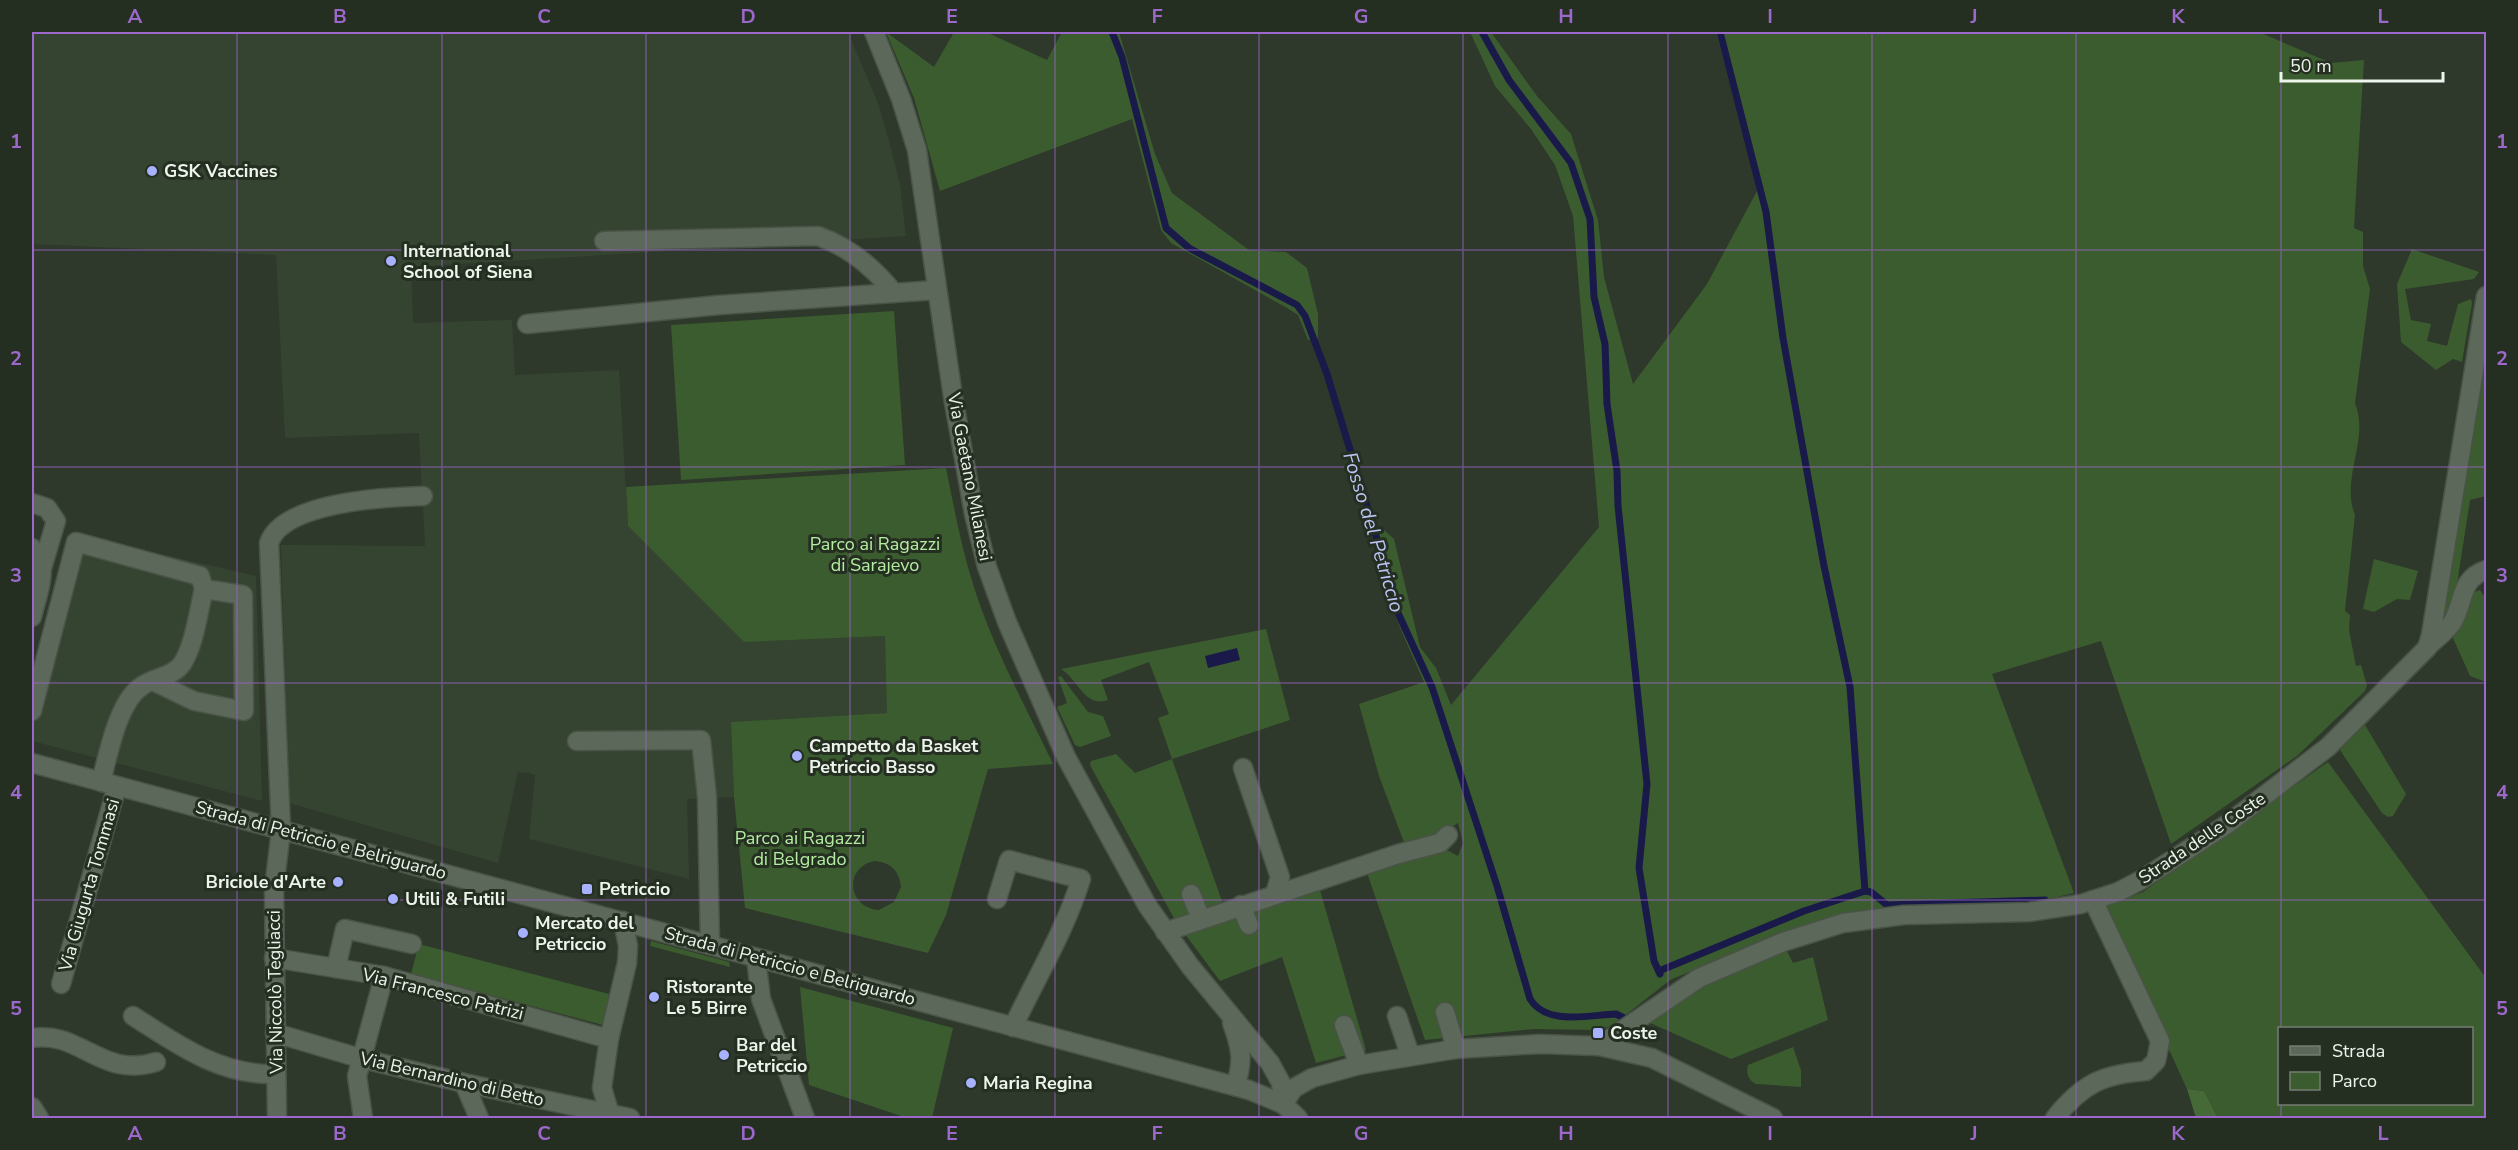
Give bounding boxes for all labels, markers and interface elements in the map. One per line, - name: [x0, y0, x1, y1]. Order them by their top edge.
- text: A: [128, 3, 143, 30]
- text: B: [333, 3, 347, 30]
- text: C: [537, 3, 551, 30]
- text: D: [740, 3, 756, 30]
- text: E: [946, 3, 958, 30]
- text: F: [1151, 3, 1163, 30]
- text: G: [1354, 3, 1368, 30]
- text: H: [1558, 3, 1574, 30]
- text: I: [1767, 3, 1773, 30]
- text: J: [1969, 3, 1978, 30]
- text: K: [2171, 3, 2185, 30]
- text: L: [2377, 3, 2389, 30]
- scale bar: [2281, 45, 2443, 83]
- text: 50 m: [2290, 54, 2332, 78]
- text: 1: [10, 128, 22, 155]
- text: 1: [2496, 128, 2508, 155]
- place label: GSK Vaccines: [164, 159, 278, 183]
- marker: GSK Vaccines: [145, 164, 159, 178]
- place label: International School of Siena: [403, 239, 533, 284]
- marker: International School of Siena: [384, 254, 398, 268]
- text: 2: [10, 345, 22, 372]
- text: 2: [2496, 345, 2508, 372]
- street label: Via Gaetano Milanesi: [942, 390, 998, 563]
- water label: Fosso del Petriccio: [1336, 449, 1411, 616]
- park label: Parco ai Ragazzi di Sarajevo: [810, 532, 940, 577]
- text: 3: [10, 562, 22, 589]
- text: 3: [2496, 562, 2508, 589]
- place label: Campetto da Basket Petriccio Basso: [809, 734, 978, 779]
- marker: Campetto da Basket Petriccio Basso: [790, 749, 804, 763]
- text: 4: [10, 779, 22, 806]
- text: 4: [2496, 779, 2508, 806]
- street label: Strada delle Coste: [2134, 787, 2270, 889]
- street label: Strada di Petriccio e Belriguardo: [193, 795, 449, 885]
- street label: Via Giugurta Tommasi: [53, 796, 125, 975]
- park label: Parco ai Ragazzi di Belgrado: [735, 826, 865, 871]
- place label: Briciole d'Arte: [206, 870, 326, 894]
- marker: Briciole d'Arte: [331, 875, 345, 889]
- place label: Petriccio: [599, 877, 670, 901]
- marker: Petriccio: [580, 882, 594, 896]
- place label: Utili & Futili: [405, 887, 505, 911]
- marker: Utili & Futili: [386, 892, 400, 906]
- street label: Via Niccolò Tegliacci: [262, 910, 288, 1075]
- place label: Mercato del Petriccio: [535, 911, 634, 956]
- street label: Strada di Petriccio e Belriguardo: [662, 921, 918, 1011]
- marker: Mercato del Petriccio: [516, 926, 530, 940]
- street label: Via Francesco Patrizi: [359, 962, 526, 1026]
- place label: Ristorante Le 5 Birre: [666, 975, 753, 1020]
- marker: Ristorante Le 5 Birre: [647, 990, 661, 1004]
- text: 5: [10, 995, 22, 1022]
- text: 5: [2496, 995, 2508, 1022]
- place label: Coste: [1610, 1021, 1657, 1045]
- marker: Coste: [1591, 1026, 1605, 1040]
- legend: [2278, 1027, 2473, 1105]
- place label: Bar del Petriccio: [736, 1033, 807, 1078]
- text: Strada: [2332, 1039, 2385, 1063]
- street label: Via Bernardino di Betto: [357, 1046, 546, 1112]
- marker: Bar del Petriccio: [717, 1048, 731, 1062]
- text: Parco: [2332, 1069, 2377, 1093]
- place label: Maria Regina: [983, 1071, 1093, 1095]
- marker: Maria Regina: [964, 1076, 978, 1090]
- text: A: [128, 1120, 143, 1147]
- text: B: [333, 1120, 347, 1147]
- text: C: [537, 1120, 551, 1147]
- text: D: [740, 1120, 756, 1147]
- text: E: [946, 1120, 958, 1147]
- text: F: [1151, 1120, 1163, 1147]
- text: G: [1354, 1120, 1368, 1147]
- text: H: [1558, 1120, 1574, 1147]
- text: I: [1767, 1120, 1773, 1147]
- text: J: [1969, 1120, 1978, 1147]
- text: K: [2171, 1120, 2185, 1147]
- text: L: [2377, 1120, 2389, 1147]

